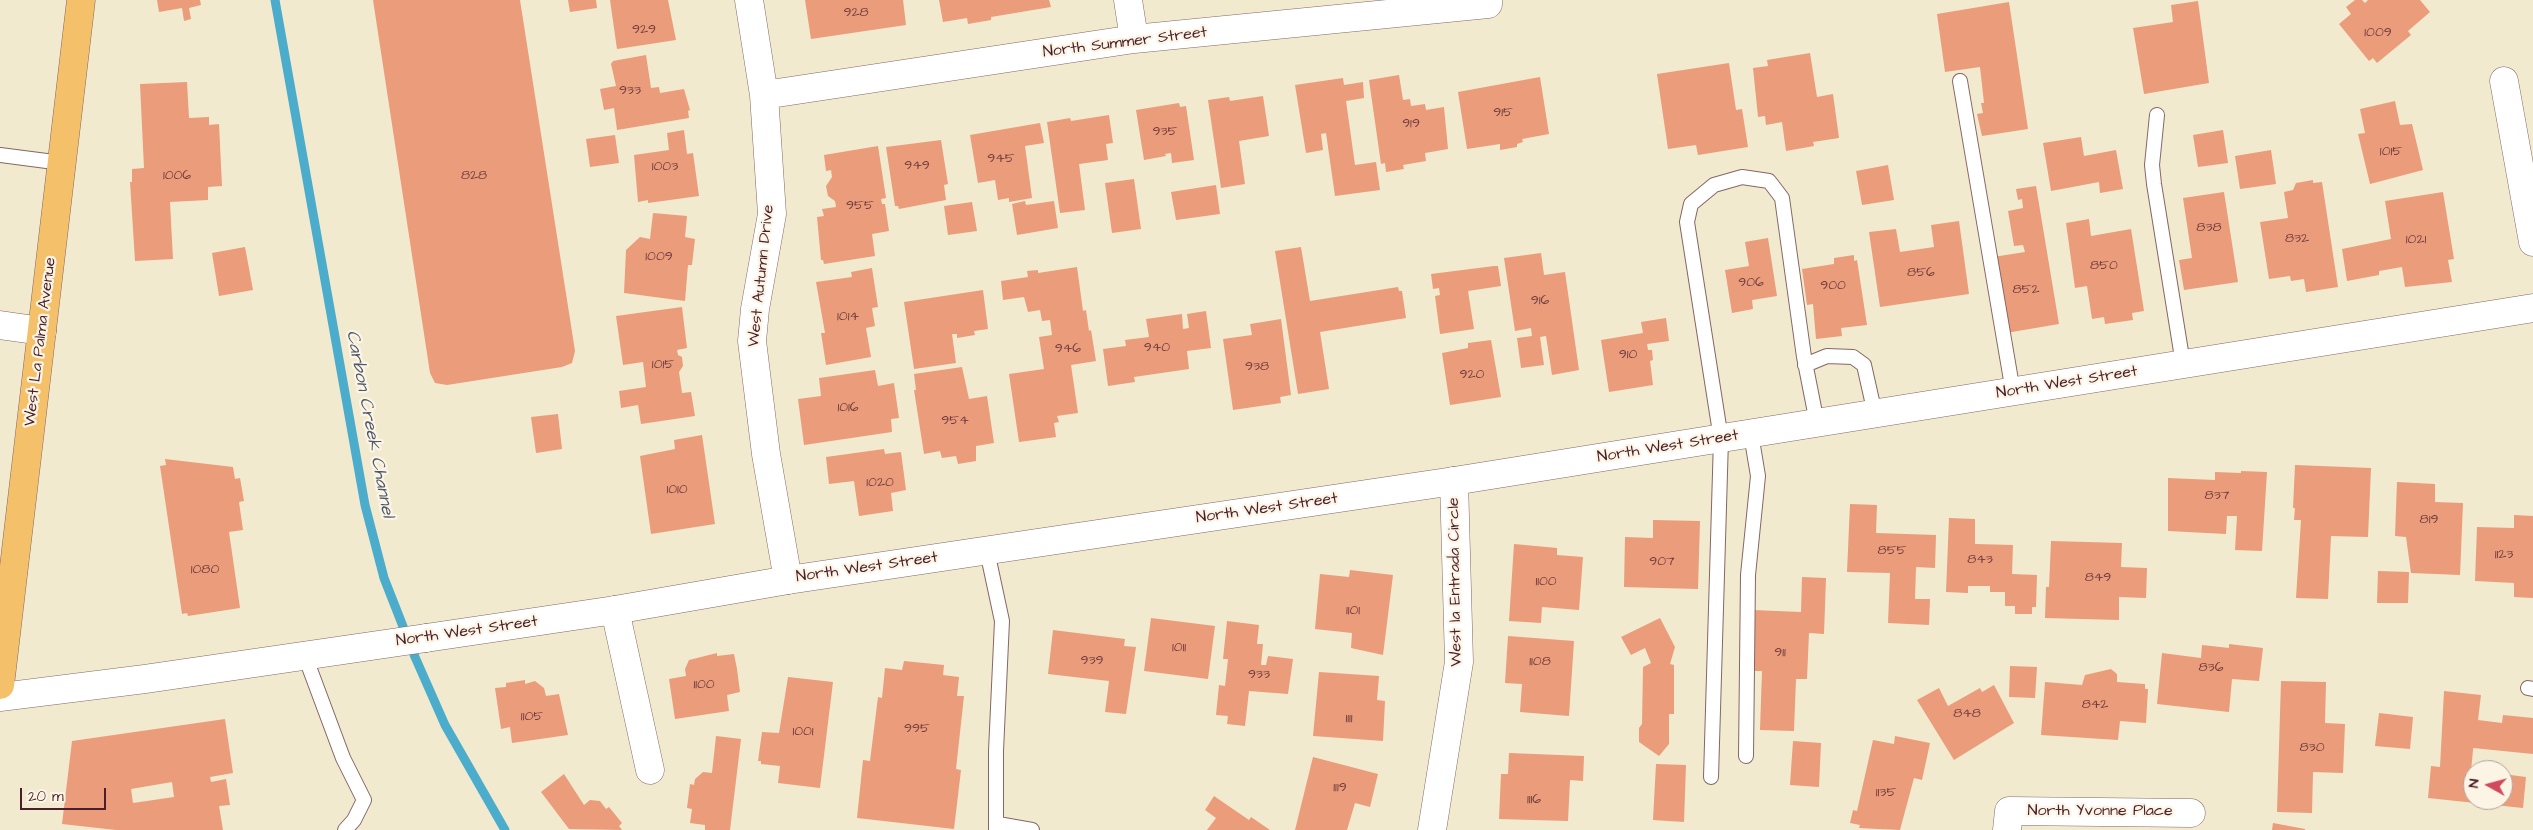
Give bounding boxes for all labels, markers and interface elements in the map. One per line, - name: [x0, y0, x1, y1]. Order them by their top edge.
- house number: 928: [843, 5, 869, 21]
- house number: 929: [632, 22, 656, 38]
- street label: North Summer Street: [1042, 23, 1208, 63]
- house number: 1009: [2364, 25, 2392, 41]
- house number: 933: [619, 83, 641, 99]
- house number: 915: [1493, 105, 1513, 121]
- house number: 919: [1402, 116, 1420, 132]
- house number: 935: [1152, 124, 1178, 140]
- house number: 1015: [2380, 144, 2402, 160]
- house number: 945: [987, 151, 1015, 167]
- house number: 949: [904, 158, 930, 174]
- house number: 1003: [652, 159, 678, 175]
- house number: 1006: [163, 168, 191, 184]
- house number: 828: [461, 168, 487, 184]
- house number: 955: [846, 198, 874, 214]
- street label: West Autumn Drive: [745, 204, 779, 348]
- house number: 838: [2196, 220, 2222, 236]
- house number: 832: [2285, 231, 2309, 247]
- house number: 1021: [2406, 232, 2426, 248]
- house number: 1009: [645, 249, 673, 265]
- street label: West La Palma Avenue: [21, 256, 61, 428]
- house number: 850: [2090, 258, 2118, 274]
- house number: 856: [1907, 265, 1935, 281]
- house number: 906: [1738, 275, 1764, 291]
- house number: 900: [1820, 278, 1846, 294]
- house number: 852: [2012, 282, 2040, 298]
- house number: 916: [1531, 293, 1549, 309]
- house number: 1014: [837, 309, 859, 325]
- water label: Carbon Creek Channel: [340, 329, 398, 519]
- house number: 940: [1144, 340, 1170, 356]
- house number: 946: [1055, 341, 1081, 357]
- house number: 910: [1619, 347, 1637, 363]
- house number: 1015: [652, 357, 674, 373]
- house number: 938: [1245, 359, 1269, 375]
- street label: North West Street: [1995, 362, 2139, 404]
- house number: 920: [1460, 367, 1484, 383]
- house number: 1016: [837, 400, 859, 416]
- house number: 954: [941, 413, 969, 429]
- street label: North West Street: [1596, 426, 1740, 468]
- house number: 1020: [866, 475, 894, 491]
- house number: 1010: [666, 482, 688, 498]
- house number: 837: [2205, 488, 2229, 504]
- street label: North West Street: [1195, 490, 1339, 528]
- street label: West la Entrada Circle: [1445, 497, 1467, 667]
- house number: 819: [2420, 512, 2438, 528]
- house number: 855: [1878, 543, 1906, 559]
- house number: 1123: [2495, 547, 2513, 563]
- street label: North West Street: [795, 549, 939, 587]
- house number: 843: [1967, 552, 1993, 568]
- house number: 907: [1649, 554, 1675, 570]
- house number: 1080: [191, 562, 219, 578]
- house number: 849: [2085, 570, 2111, 586]
- house number: 1100: [1535, 574, 1557, 590]
- house number: 1101: [1346, 603, 1360, 619]
- street label: North West Street: [395, 613, 539, 651]
- house number: 1011: [1172, 640, 1186, 656]
- house number: 911: [1774, 645, 1786, 661]
- house number: 939: [1080, 653, 1104, 669]
- house number: 1108: [1529, 654, 1551, 670]
- house number: 836: [2199, 660, 2223, 676]
- house number: 933: [1248, 667, 1270, 683]
- house number: 1100: [693, 677, 715, 693]
- house number: 842: [2082, 697, 2108, 713]
- house number: 848: [1953, 706, 1981, 722]
- house number: 1105: [521, 709, 543, 725]
- house number: 1111: [1345, 711, 1353, 727]
- house number: 995: [904, 721, 930, 737]
- house number: 1001: [792, 724, 814, 740]
- house number: 830: [2299, 740, 2325, 756]
- north arrow: [2463, 760, 2513, 810]
- scale bar: [22, 778, 109, 810]
- text: N: [2464, 778, 2485, 789]
- house number: 1119: [1333, 780, 1347, 796]
- house number: 1135: [1876, 785, 1896, 801]
- text: 20 m: [28, 786, 64, 807]
- house number: 1116: [1527, 792, 1541, 808]
- street label: North Yvonne Place: [2027, 802, 2173, 822]

